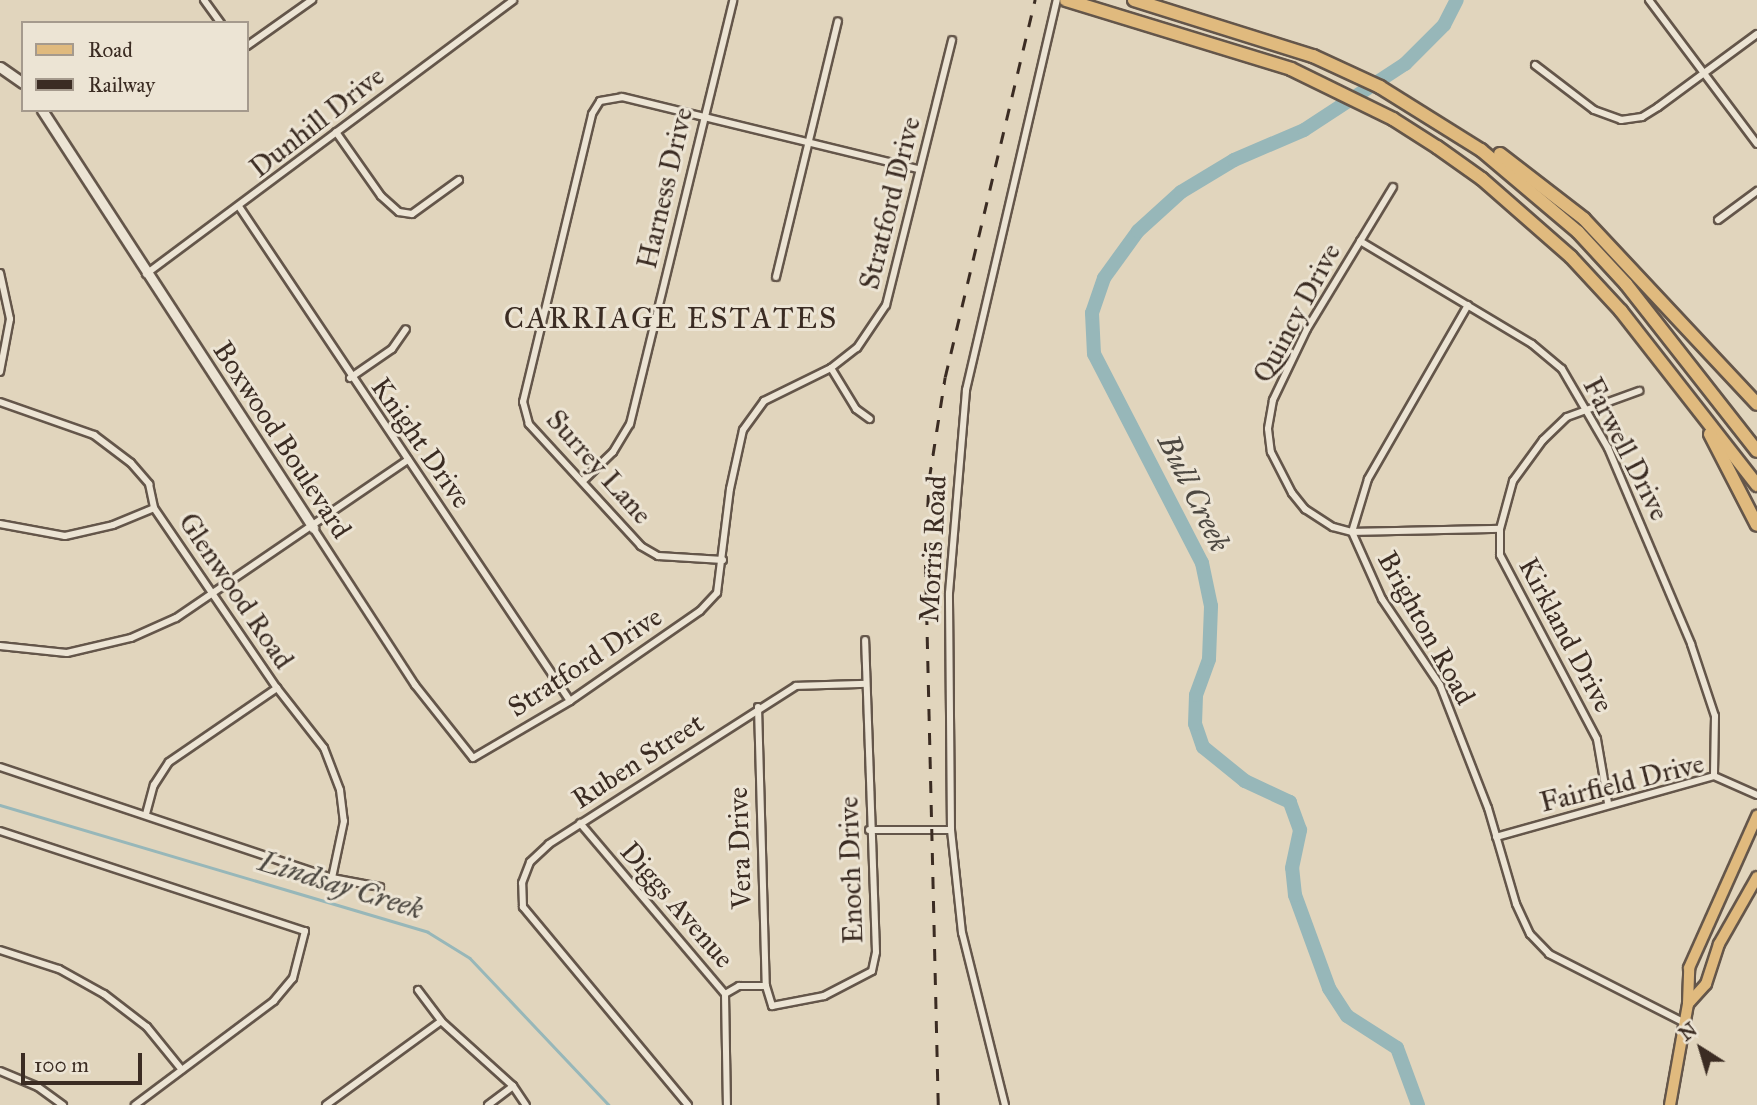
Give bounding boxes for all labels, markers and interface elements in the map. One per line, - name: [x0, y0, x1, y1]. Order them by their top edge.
- legend: [21, 21, 248, 112]
- text: Road: [88, 37, 133, 63]
- street label: Dunhill Drive: [243, 59, 391, 185]
- text: Railway: [88, 72, 155, 98]
- street label: Harness Drive: [630, 104, 700, 272]
- street label: Stratford Drive: [852, 113, 928, 293]
- street label: Quincy Drive: [1246, 237, 1348, 389]
- district label: CARRIAGE ESTATES: [506, 300, 836, 336]
- street label: Boxwood Boulevard: [206, 335, 358, 545]
- street label: Knight Drive: [364, 371, 478, 515]
- street label: Farwell Drive: [1576, 372, 1676, 526]
- street label: Surrey Lane: [539, 403, 659, 531]
- water label: Bull Creek: [1150, 428, 1238, 558]
- street label: Morris Road: [912, 475, 954, 623]
- street label: Glenwood Road: [171, 507, 301, 675]
- street label: Brighton Road: [1370, 545, 1482, 711]
- street label: Kirkland Drive: [1511, 552, 1621, 718]
- street label: Stratford Drive: [502, 600, 668, 724]
- street label: Ruben Street: [566, 706, 710, 816]
- street label: Fairfield Drive: [1537, 746, 1707, 820]
- street label: Vera Drive: [721, 786, 759, 910]
- street label: Enoch Drive: [832, 796, 870, 944]
- street label: Diggs Avenue: [613, 835, 741, 975]
- water label: Lindsay Creek: [254, 843, 428, 927]
- north arrow: [1666, 1014, 1736, 1084]
- text: N: [1675, 1018, 1701, 1046]
- scale bar: [24, 1038, 145, 1082]
- text: 100 m: [34, 1052, 89, 1078]

